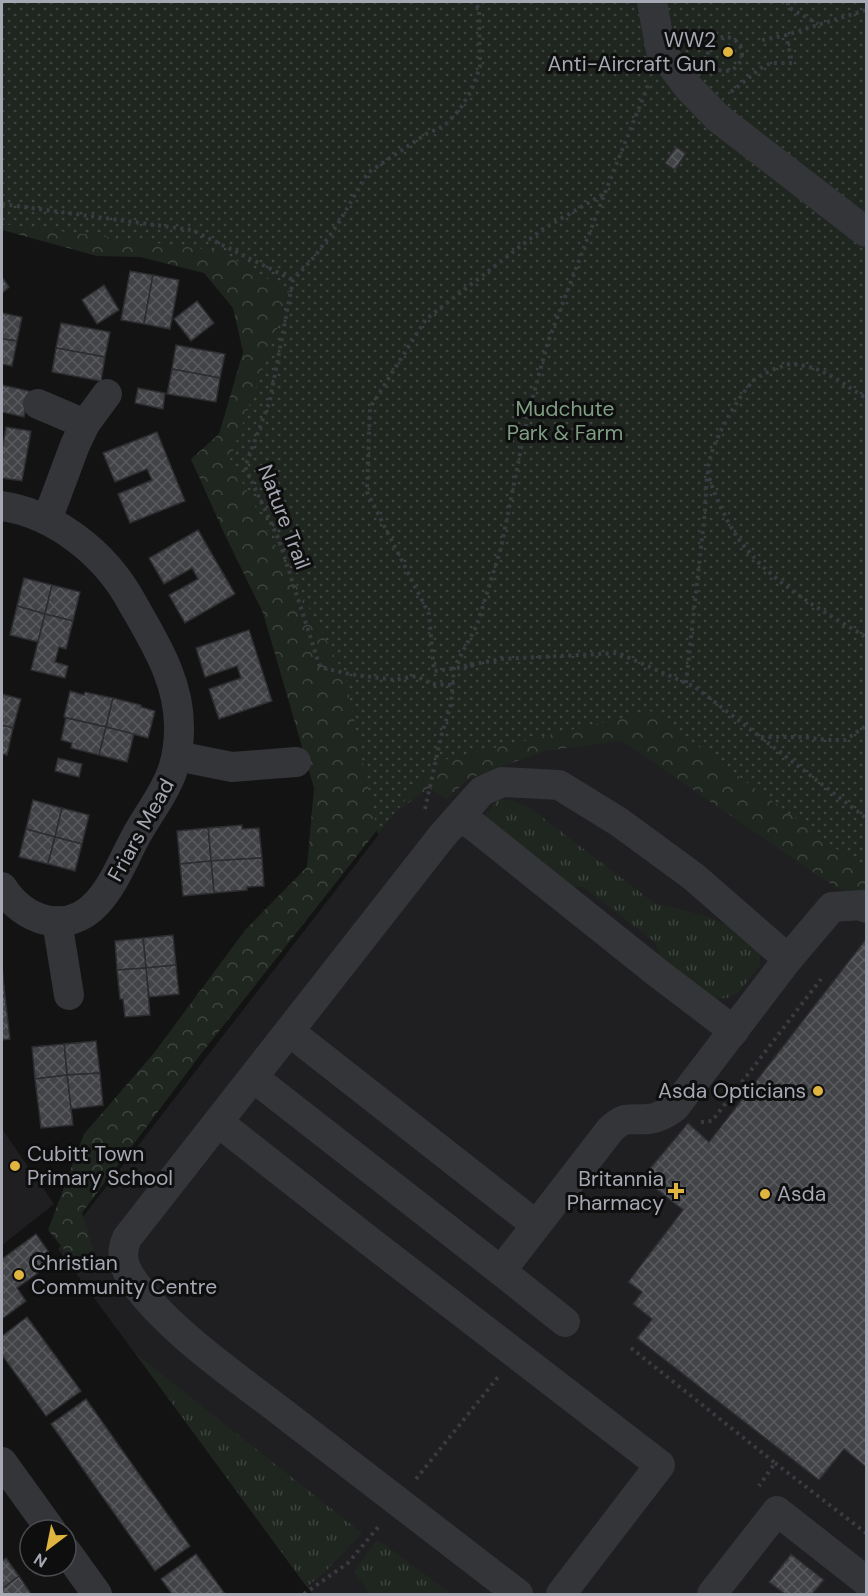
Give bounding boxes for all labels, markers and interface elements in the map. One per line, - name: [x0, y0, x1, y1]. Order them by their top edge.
- place label: WW2 Anti-Aircraft Gun: [547, 26, 716, 78]
- marker: WW2 Anti-Aircraft Gun: [721, 45, 735, 59]
- park label: Mudchute Park & Farm: [507, 395, 623, 447]
- street label: Nature Trail: [251, 460, 317, 574]
- street label: Friars Mead: [101, 774, 181, 886]
- place label: Asda Opticians: [658, 1077, 806, 1105]
- marker: Asda Opticians: [811, 1084, 825, 1098]
- place label: Cubitt Town Primary School: [27, 1140, 173, 1192]
- marker: Cubitt Town Primary School: [8, 1159, 22, 1173]
- place label: Britannia Pharmacy: [567, 1165, 664, 1217]
- place label: Asda: [777, 1180, 826, 1208]
- marker: Britannia Pharmacy: [669, 1184, 683, 1198]
- marker: Asda: [758, 1187, 772, 1201]
- place label: Christian Community Centre: [31, 1249, 217, 1301]
- marker: Christian Community Centre: [12, 1268, 26, 1282]
- north arrow: [18, 1518, 78, 1578]
- text: N: [30, 1548, 51, 1572]

